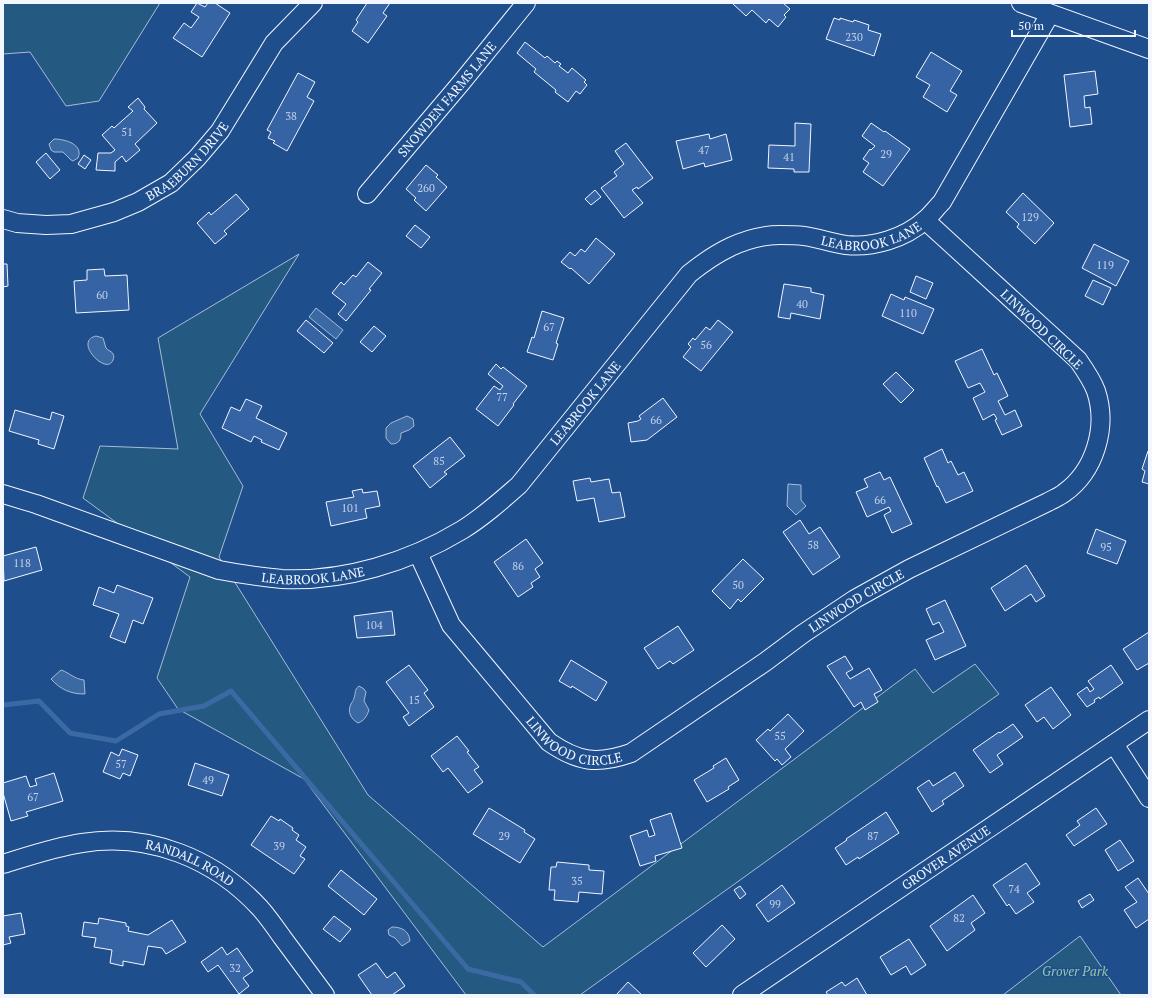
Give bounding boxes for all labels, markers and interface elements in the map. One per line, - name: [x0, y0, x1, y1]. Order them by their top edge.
- scale bar: [1012, 12, 1135, 38]
- text: 50 m: [1018, 18, 1045, 33]
- house number: 230: [845, 30, 863, 44]
- street label: SNOWDEN FARMS LANE: [393, 38, 500, 161]
- house number: 38: [285, 109, 297, 123]
- street label: BRAEBURN DRIVE: [142, 118, 233, 205]
- house number: 51: [121, 125, 133, 139]
- house number: 47: [698, 143, 710, 157]
- house number: 29: [880, 147, 892, 161]
- house number: 41: [783, 150, 795, 164]
- house number: 260: [417, 181, 435, 195]
- house number: 129: [1021, 210, 1039, 224]
- street label: LEABROOK LANE: [819, 217, 925, 255]
- house number: 119: [1096, 258, 1114, 272]
- street label: LINWOOD CIRCLE: [997, 285, 1087, 373]
- house number: 60: [96, 288, 108, 302]
- house number: 40: [796, 297, 808, 311]
- house number: 110: [899, 306, 917, 320]
- house number: 67: [543, 320, 555, 334]
- house number: 56: [700, 338, 712, 352]
- street label: LEABROOK LANE: [546, 357, 625, 449]
- house number: 77: [496, 390, 508, 404]
- house number: 66: [650, 413, 662, 427]
- house number: 85: [433, 454, 445, 468]
- house number: 66: [874, 493, 886, 507]
- house number: 101: [341, 501, 359, 515]
- house number: 58: [807, 538, 819, 552]
- house number: 95: [1100, 540, 1112, 554]
- house number: 118: [13, 556, 31, 570]
- house number: 86: [512, 559, 524, 573]
- street label: LEABROOK LANE: [261, 562, 366, 588]
- street label: LINWOOD CIRCLE: [805, 565, 907, 636]
- house number: 50: [732, 578, 744, 592]
- house number: 104: [365, 618, 383, 632]
- house number: 15: [408, 693, 420, 707]
- street label: LINWOOD CIRCLE: [522, 712, 624, 769]
- house number: 55: [774, 729, 786, 743]
- house number: 57: [115, 757, 127, 771]
- house number: 49: [202, 773, 214, 787]
- house number: 67: [27, 790, 39, 804]
- street label: GROVER AVENUE: [898, 821, 994, 894]
- house number: 29: [498, 829, 510, 843]
- house number: 87: [867, 829, 879, 843]
- street label: RANDALL ROAD: [144, 835, 238, 890]
- house number: 39: [273, 839, 285, 853]
- house number: 35: [571, 874, 583, 888]
- house number: 74: [1008, 882, 1020, 896]
- house number: 99: [769, 897, 781, 911]
- house number: 82: [953, 911, 965, 925]
- house number: 32: [229, 961, 241, 975]
- park label: Grover Park: [1042, 962, 1109, 980]

